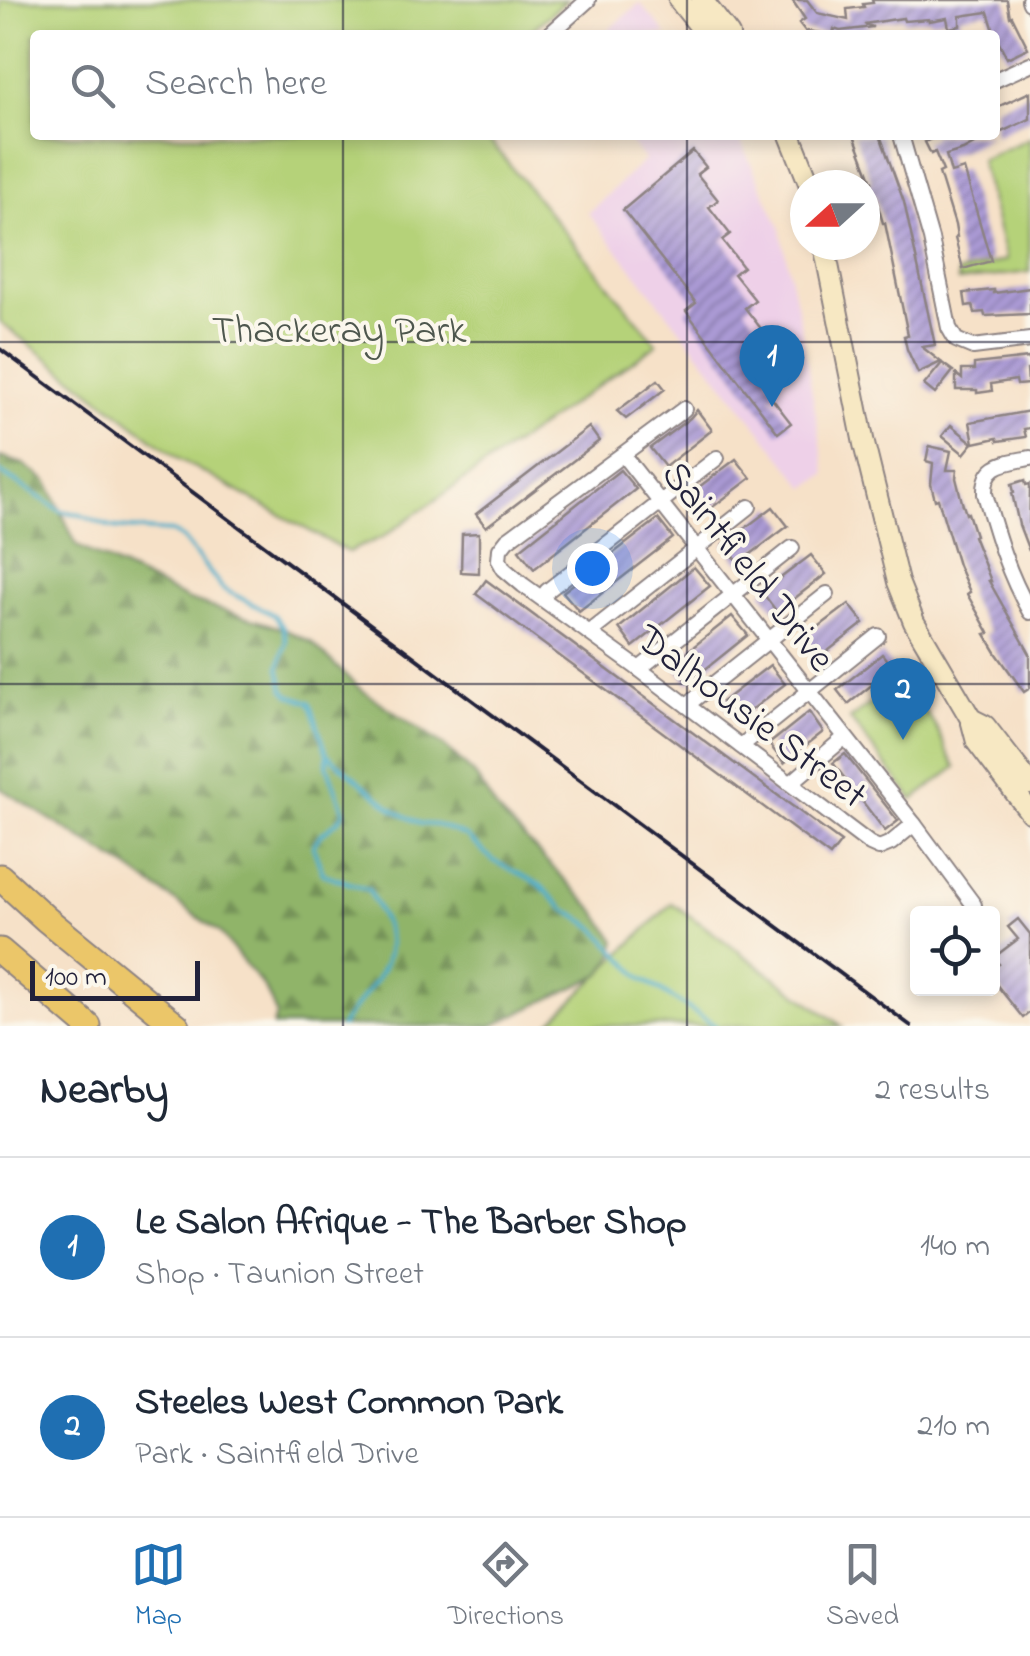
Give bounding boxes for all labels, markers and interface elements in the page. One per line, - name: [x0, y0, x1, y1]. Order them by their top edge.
- search box: [30, 30, 1000, 140]
- text: Search here: [145, 57, 327, 113]
- icon: search: [65, 58, 120, 113]
- north arrow: [790, 170, 880, 260]
- park label: Thackeray Park: [211, 303, 467, 362]
- pin: 1: [740, 324, 804, 407]
- street label: Saintfield Drive: [645, 450, 848, 686]
- your location: [567, 543, 618, 594]
- street label: Dalhousie Street: [621, 611, 878, 825]
- pin: 2: [870, 658, 936, 740]
- map controls: [910, 906, 1000, 996]
- button: locate: [910, 906, 1000, 996]
- scale bar: [30, 956, 200, 1000]
- text: 100 m: [45, 958, 107, 999]
- text: Nearby: [40, 1061, 168, 1122]
- text: 2 results: [875, 1068, 990, 1115]
- text: Le Salon Afrique - The Barber Shop: [135, 1196, 687, 1252]
- text: 1: [67, 1224, 78, 1271]
- text: 140 m: [920, 1224, 990, 1271]
- text: Shop · Taunion Street: [135, 1252, 424, 1299]
- text: Steeles West Common Park: [135, 1376, 563, 1432]
- text: 2: [65, 1404, 80, 1451]
- text: 210 m: [917, 1404, 990, 1451]
- text: Park · Saintfield Drive: [135, 1432, 419, 1479]
- tab: Map: [131, 1537, 186, 1638]
- tab: Directions: [448, 1537, 564, 1638]
- tab: Saved: [826, 1537, 899, 1638]

